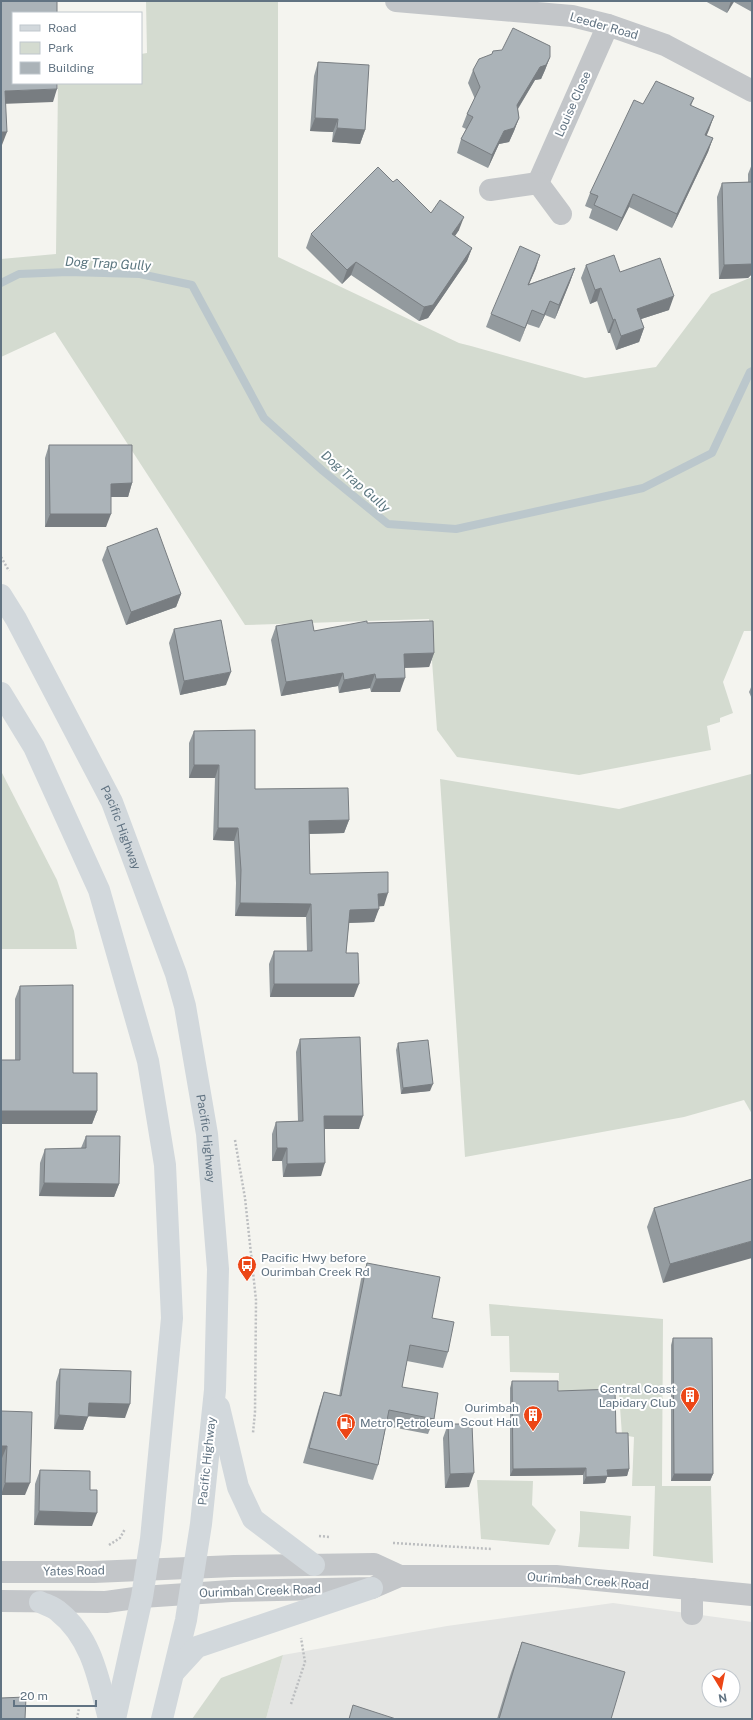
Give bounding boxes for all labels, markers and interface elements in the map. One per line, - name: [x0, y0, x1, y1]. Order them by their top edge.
- street label: Leeder Road: [568, 10, 640, 42]
- legend: [12, 12, 142, 84]
- text: Road: [48, 21, 76, 35]
- text: Park: [48, 41, 74, 55]
- text: Building: [48, 61, 94, 75]
- street label: Louise Close: [552, 69, 594, 139]
- water label: Dog Trap Gully: [65, 254, 152, 273]
- water label: Dog Trap Gully: [318, 447, 393, 516]
- street label: Pacific Highway: [98, 783, 144, 872]
- street label: Pacific Highway: [193, 1093, 218, 1184]
- place label: Pacific Hwy before Ourimbah Creek Rd: [261, 1251, 370, 1279]
- bus stop icon: Pacific Hwy before Ourimbah Creek Rd: [236, 1254, 258, 1282]
- place label: Central Coast Lapidary Club: [599, 1382, 676, 1410]
- building icon: Central Coast Lapidary Club: [679, 1385, 701, 1413]
- place label: Ourimbah Scout Hall: [460, 1401, 519, 1429]
- building icon: Ourimbah Scout Hall: [522, 1404, 544, 1432]
- fuel station icon: Metro Petroleum: [335, 1412, 357, 1440]
- street label: Pacific Highway: [195, 1415, 219, 1506]
- place label: Metro Petroleum: [360, 1416, 454, 1430]
- street label: Yates Road: [43, 1563, 105, 1579]
- street label: Ourimbah Creek Road: [527, 1570, 649, 1592]
- street label: Ourimbah Creek Road: [199, 1582, 321, 1600]
- north arrow: [701, 1668, 741, 1708]
- scale bar: [14, 1682, 96, 1708]
- text: 20 m: [20, 1689, 48, 1703]
- text: N: [717, 1691, 728, 1705]

